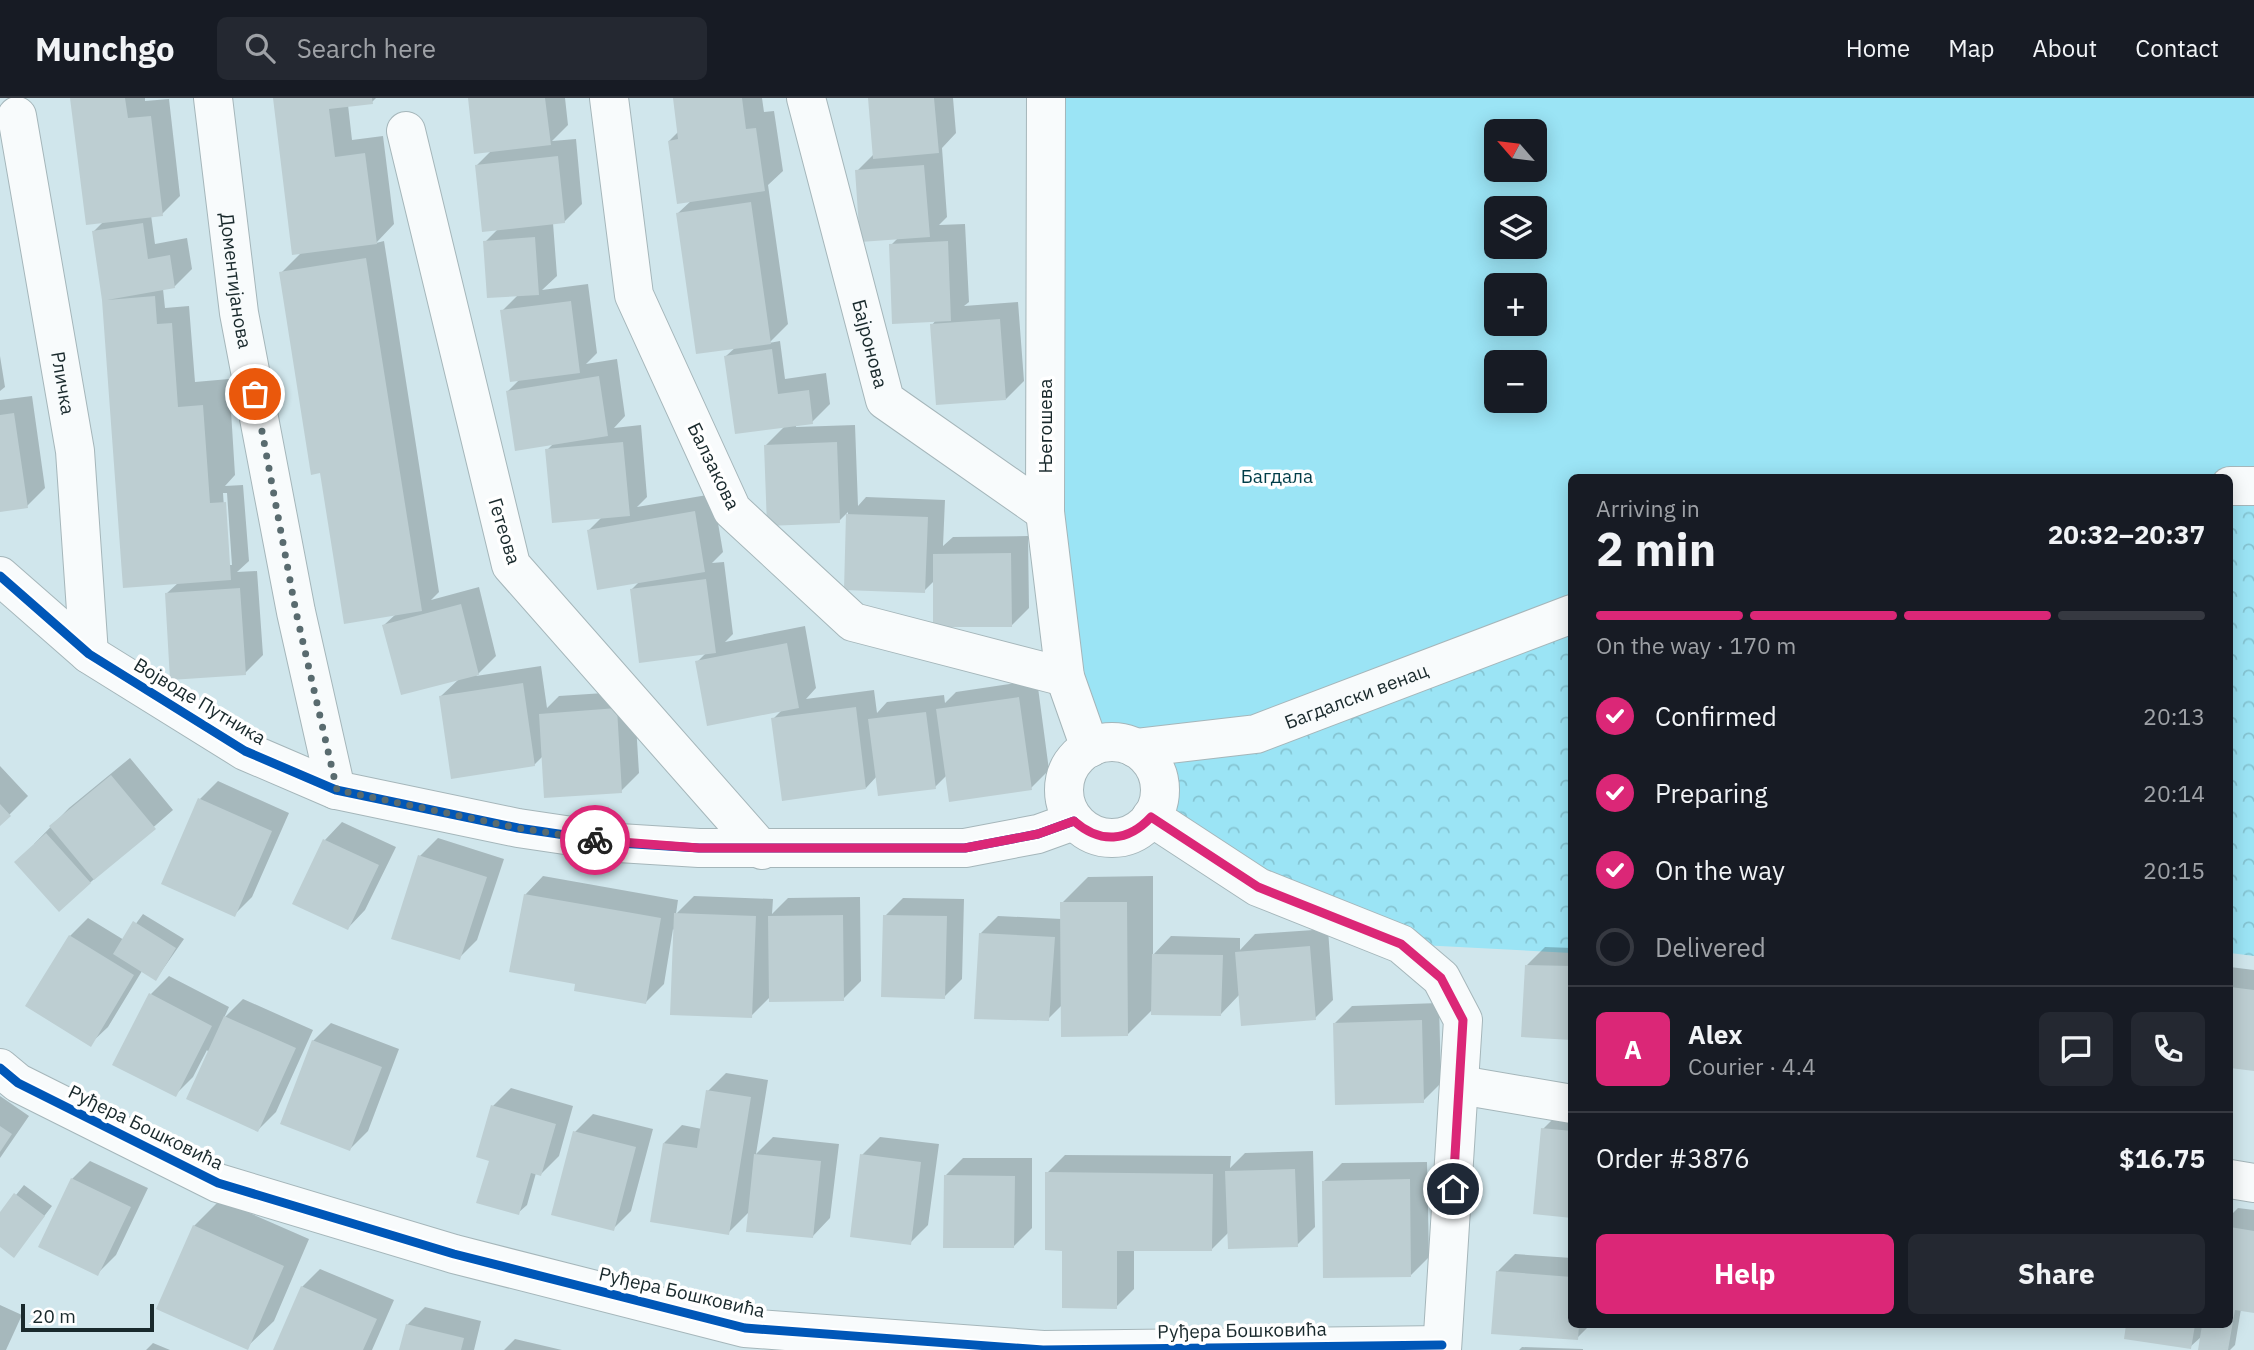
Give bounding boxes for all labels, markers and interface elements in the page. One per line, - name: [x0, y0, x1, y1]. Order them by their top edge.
- search box: [217, 17, 707, 80]
- text: Munchgo: [35, 27, 175, 70]
- icon: search: [241, 29, 279, 67]
- text: Search here: [297, 31, 436, 65]
- text: Home: [1846, 32, 1910, 64]
- text: Map: [1948, 32, 1994, 64]
- text: About: [2032, 32, 2097, 64]
- text: Contact: [2135, 32, 2219, 64]
- north arrow: [1484, 119, 1547, 182]
- map controls: [1484, 119, 1547, 413]
- button: layers: [1484, 196, 1547, 259]
- street label: Доментијанова: [215, 211, 257, 350]
- button: +: [1484, 273, 1547, 336]
- street label: Бајронова: [847, 297, 893, 391]
- street label: Рличка: [46, 350, 80, 416]
- button: −: [1484, 350, 1547, 413]
- pin: [225, 364, 285, 424]
- icon: bag: [236, 375, 274, 413]
- street label: Његошева: [1033, 379, 1057, 473]
- street label: Балзакова: [683, 418, 745, 514]
- park label: Багдала: [1241, 464, 1313, 488]
- text: Arriving in: [1596, 493, 1700, 523]
- street label: Гетеова: [484, 495, 526, 567]
- text: 20:32–20:37: [2048, 517, 2205, 551]
- text: 2 min: [1596, 519, 1716, 579]
- text: On the way · 170 m: [1596, 630, 1796, 660]
- street label: Војводе Путника: [130, 652, 270, 750]
- street label: Багдалски венац: [1281, 658, 1431, 734]
- icon: check: [1596, 697, 1634, 735]
- text: Confirmed: [1655, 699, 1777, 733]
- text: 20:13: [2143, 701, 2205, 731]
- icon: check: [1596, 774, 1634, 812]
- text: Preparing: [1655, 776, 1768, 810]
- text: 20:14: [2143, 778, 2205, 808]
- courier: [560, 805, 630, 875]
- icon: bike: [576, 821, 614, 859]
- icon: check: [1596, 851, 1634, 889]
- text: On the way: [1655, 853, 1785, 887]
- text: 20:15: [2143, 855, 2205, 885]
- text: Delivered: [1655, 930, 1766, 964]
- button: chat: [2039, 1012, 2113, 1086]
- button: phone: [2131, 1012, 2205, 1086]
- text: Alex: [1688, 1017, 1742, 1051]
- text: A: [1624, 1032, 1642, 1066]
- text: Courier · 4.4: [1688, 1051, 1816, 1081]
- street label: Руђера Бошковића: [65, 1079, 227, 1175]
- text: Order #3876: [1596, 1141, 1750, 1175]
- text: $16.75: [2119, 1141, 2205, 1175]
- pin: [1423, 1159, 1483, 1219]
- icon: home: [1434, 1170, 1472, 1208]
- button: Help: [1596, 1234, 1894, 1314]
- button: Share: [1908, 1234, 2205, 1314]
- street label: Руђера Бошковића: [597, 1261, 767, 1323]
- scale bar: [21, 1301, 154, 1333]
- text: 20 m: [32, 1304, 76, 1328]
- street label: Руђера Бошковића: [1157, 1317, 1327, 1343]

